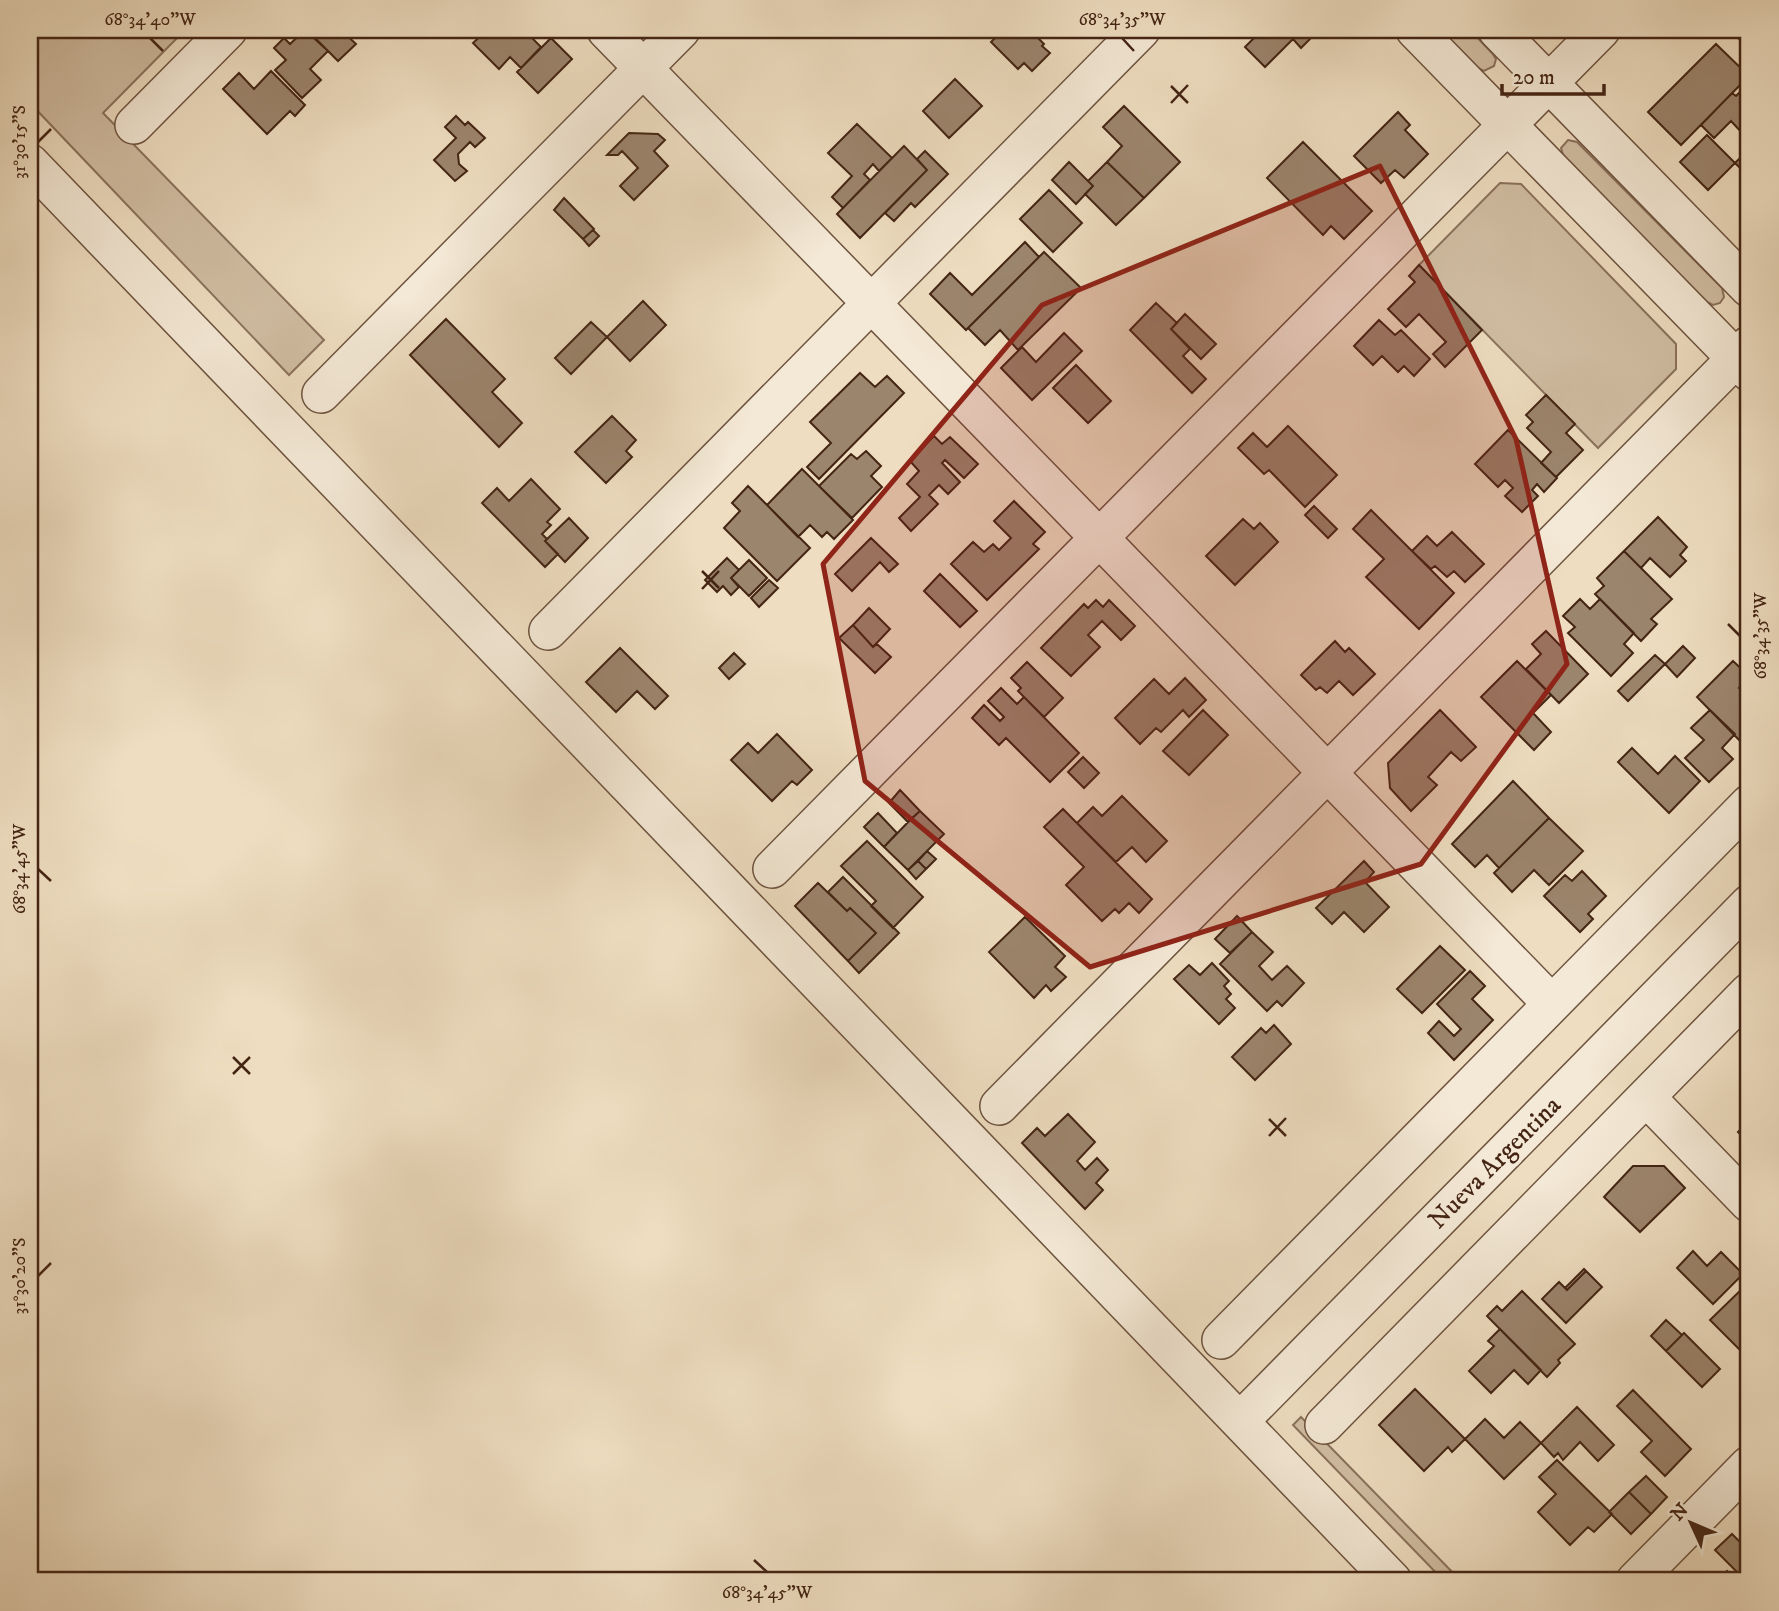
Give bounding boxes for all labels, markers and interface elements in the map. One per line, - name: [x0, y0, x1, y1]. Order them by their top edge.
- text: 68°34'40"W: [104, 9, 196, 31]
- text: 68°34'35"W: [1079, 9, 1166, 31]
- scale bar: [1502, 52, 1604, 96]
- text: 20 m: [1513, 65, 1555, 91]
- text: 31°30'15"S: [9, 105, 31, 179]
- text: 68°34'35"W: [1750, 592, 1772, 679]
- text: 68°34'45"W: [9, 823, 31, 914]
- street label: Nueva Argentina: [1421, 1089, 1569, 1237]
- text: 31°30'20"S: [9, 1238, 31, 1315]
- north arrow: [1656, 1488, 1726, 1558]
- text: N: [1666, 1498, 1694, 1526]
- text: 68°34'45"W: [722, 1582, 813, 1604]

